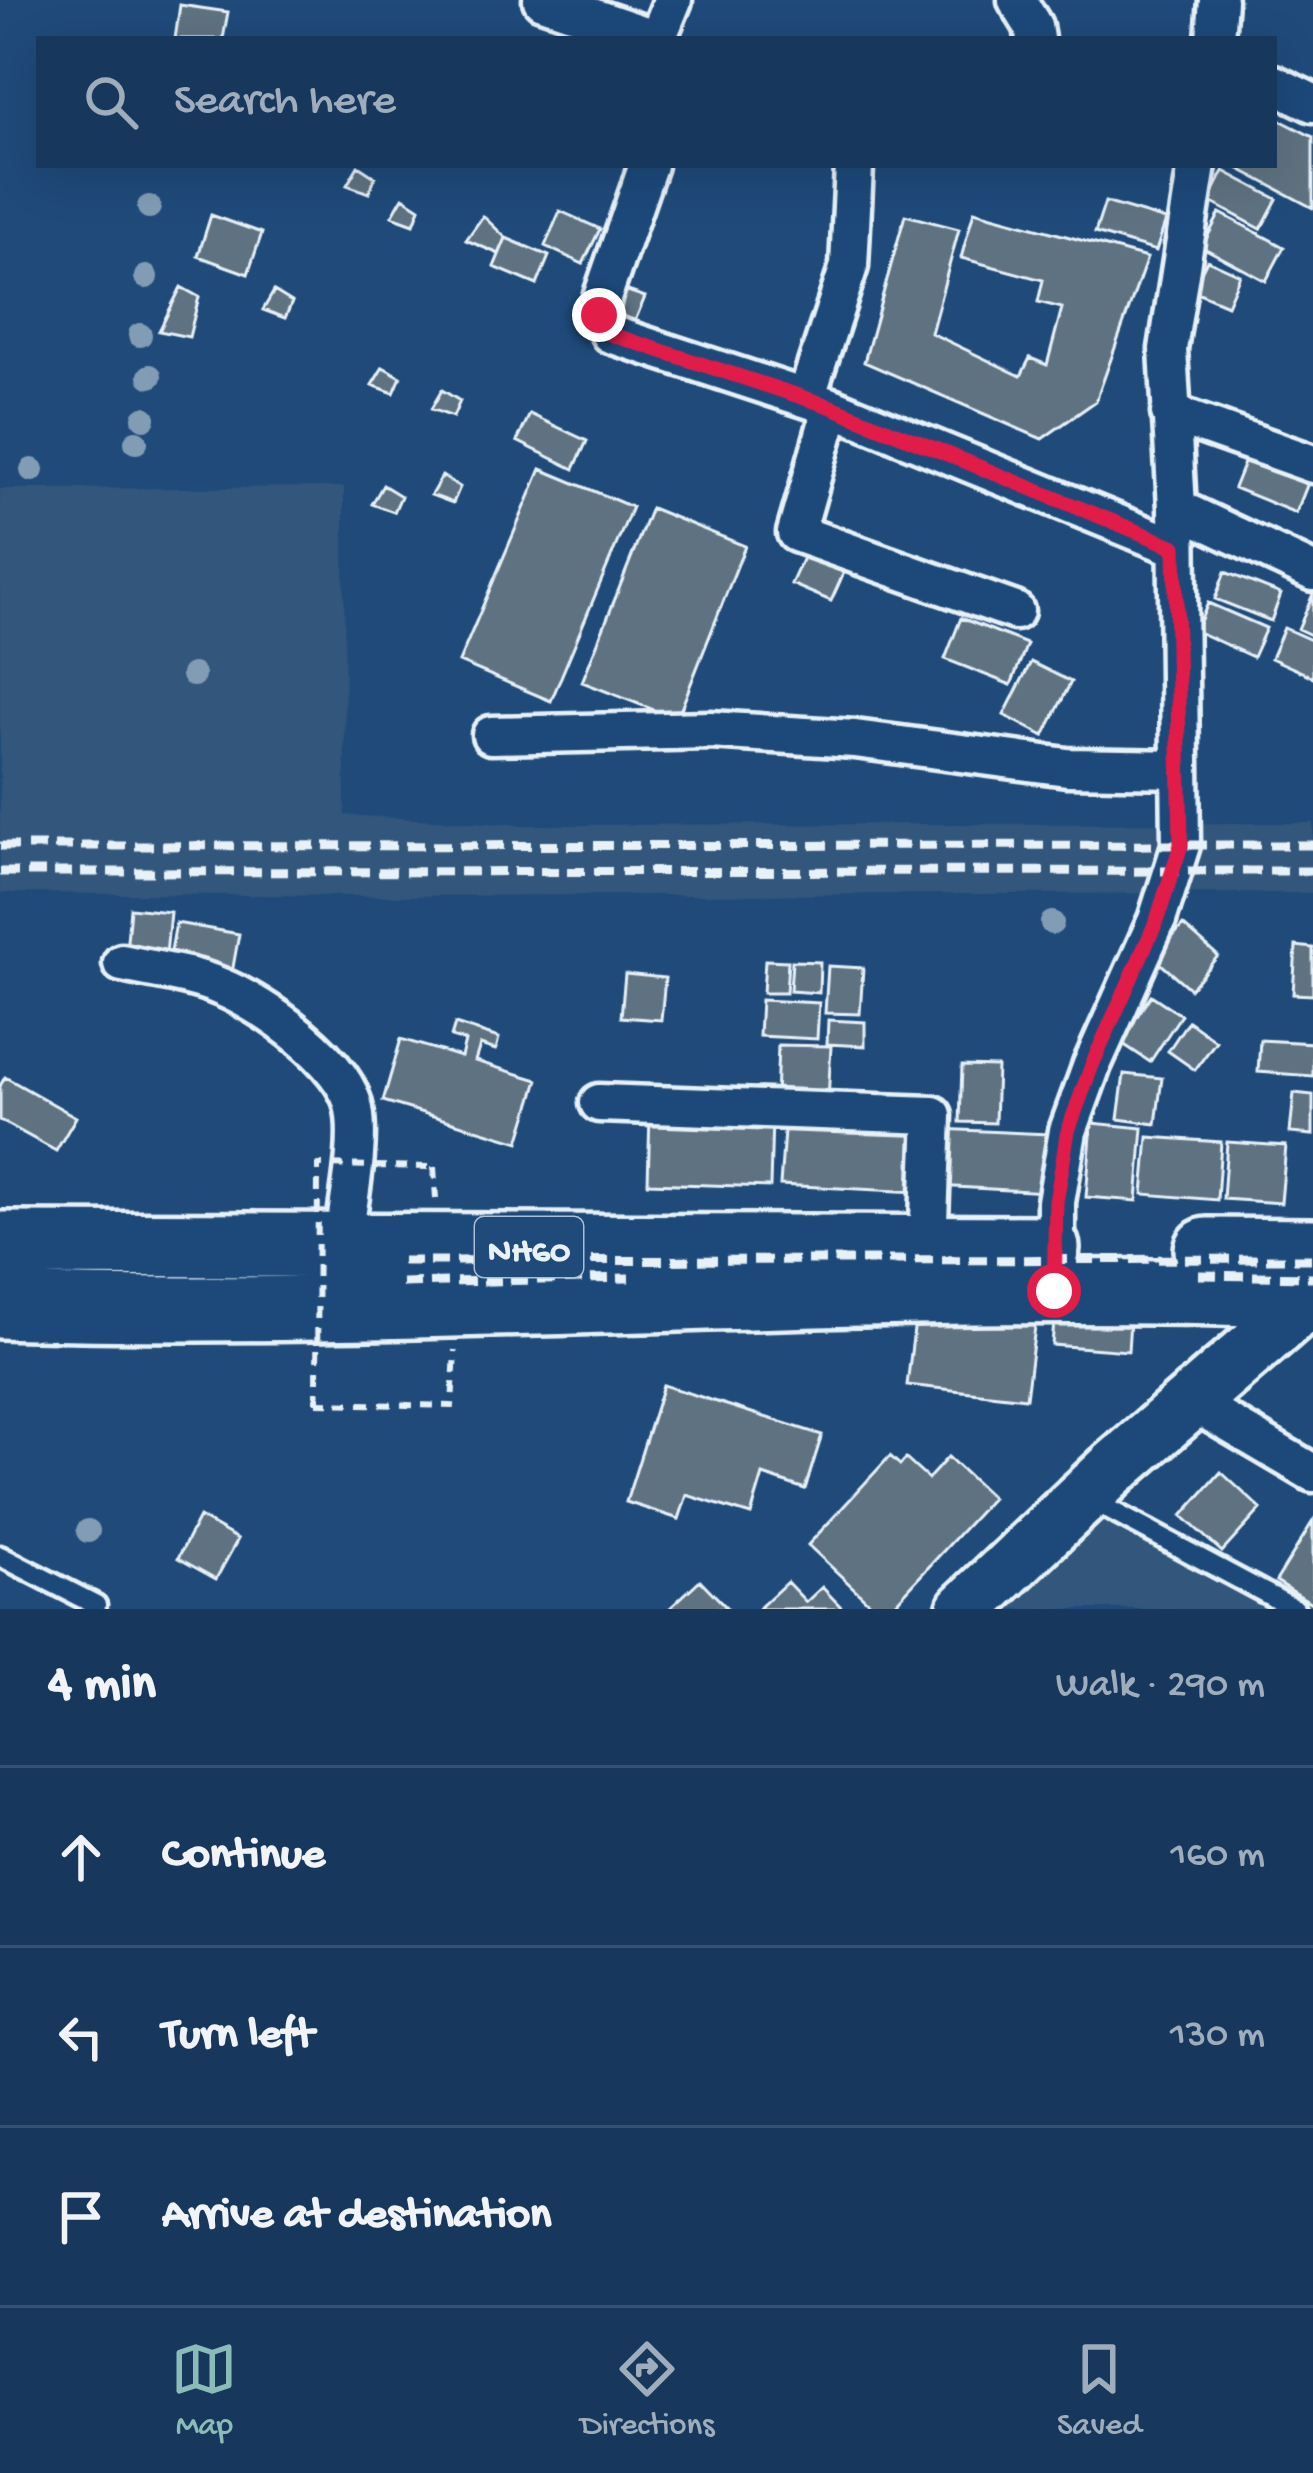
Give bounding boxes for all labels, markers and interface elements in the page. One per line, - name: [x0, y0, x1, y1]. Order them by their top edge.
- search box: [36, 36, 1277, 168]
- icon: search: [78, 69, 144, 135]
- text: Search here: [174, 76, 396, 129]
- route end: [572, 288, 626, 342]
- road number: NH60: [475, 1217, 583, 1277]
- route start: [1027, 1264, 1081, 1318]
- text: 4 min: [48, 1657, 156, 1717]
- text: Walk · 290 m: [1056, 1664, 1265, 1710]
- icon: ahead: [48, 1824, 114, 1890]
- text: Continue: [162, 1830, 325, 1883]
- text: 160 m: [1170, 1834, 1265, 1880]
- icon: left: [48, 2004, 114, 2070]
- text: Turn left: [162, 2010, 314, 2063]
- text: 130 m: [1170, 2014, 1265, 2060]
- icon: arrive: [48, 2184, 114, 2250]
- text: Arrive at destination: [162, 2190, 551, 2243]
- tab: Map: [171, 2336, 237, 2446]
- tab: Directions: [580, 2336, 714, 2446]
- tab: Saved: [1057, 2336, 1142, 2446]

